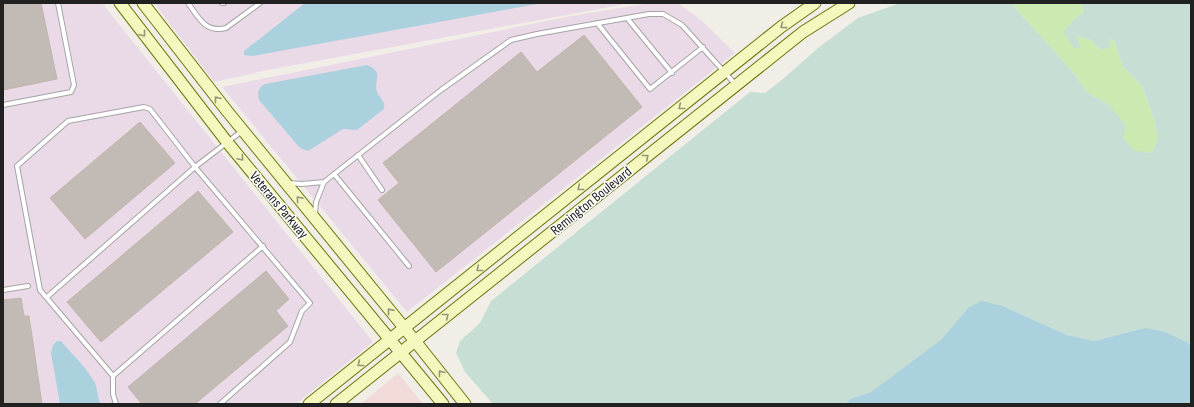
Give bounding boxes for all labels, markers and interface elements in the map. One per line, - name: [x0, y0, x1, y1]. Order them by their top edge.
- one-way arrow: [781, 21, 788, 28]
- one-way arrow: [139, 29, 146, 36]
- one-way arrow: [214, 96, 221, 103]
- one-way arrow: [679, 102, 686, 109]
- one-way arrow: [236, 154, 243, 161]
- one-way arrow: [642, 155, 649, 162]
- street label: Remington Boulevard: [547, 163, 635, 239]
- street label: Veterans Parkway: [246, 168, 312, 243]
- one-way arrow: [577, 183, 585, 190]
- one-way arrow: [296, 197, 303, 204]
- one-way arrow: [476, 264, 483, 271]
- one-way arrow: [388, 308, 395, 315]
- one-way arrow: [441, 314, 448, 321]
- one-way arrow: [357, 359, 364, 366]
- one-way arrow: [439, 371, 446, 378]

